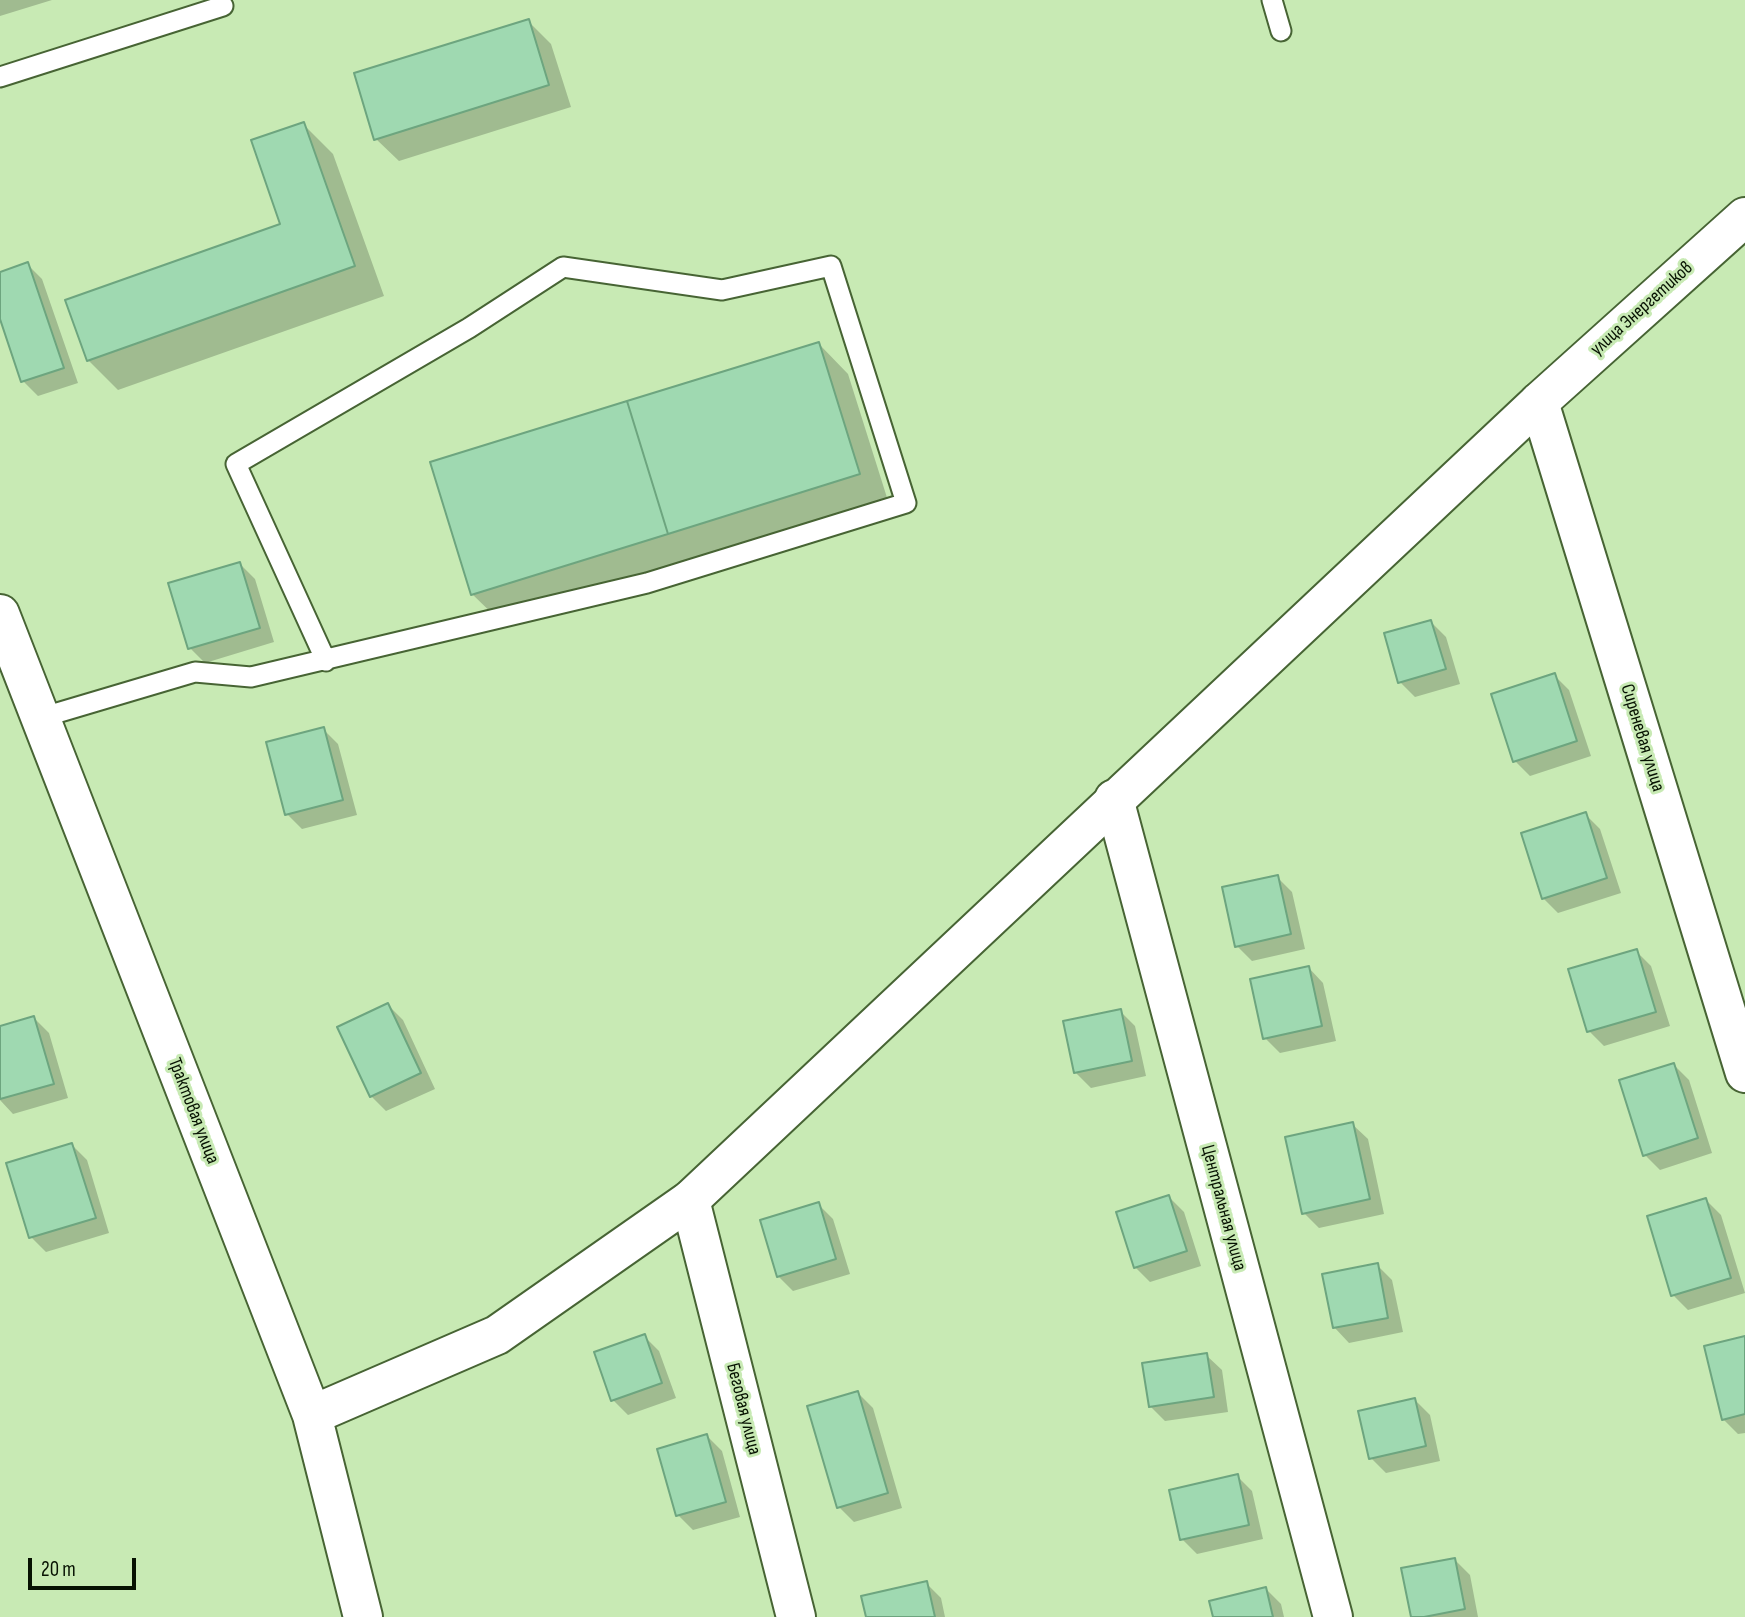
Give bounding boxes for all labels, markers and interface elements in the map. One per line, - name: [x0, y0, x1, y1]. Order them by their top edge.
- street label: улица Энергетиков: [1586, 257, 1698, 361]
- street label: Сиреневая улица: [1615, 682, 1669, 794]
- street label: Трактовая улица: [162, 1055, 224, 1167]
- street label: Центральная улица: [1195, 1143, 1251, 1273]
- street label: Беговая улица: [721, 1361, 765, 1457]
- scale bar: [32, 1544, 140, 1588]
- text: 20 m: [41, 1557, 76, 1582]

